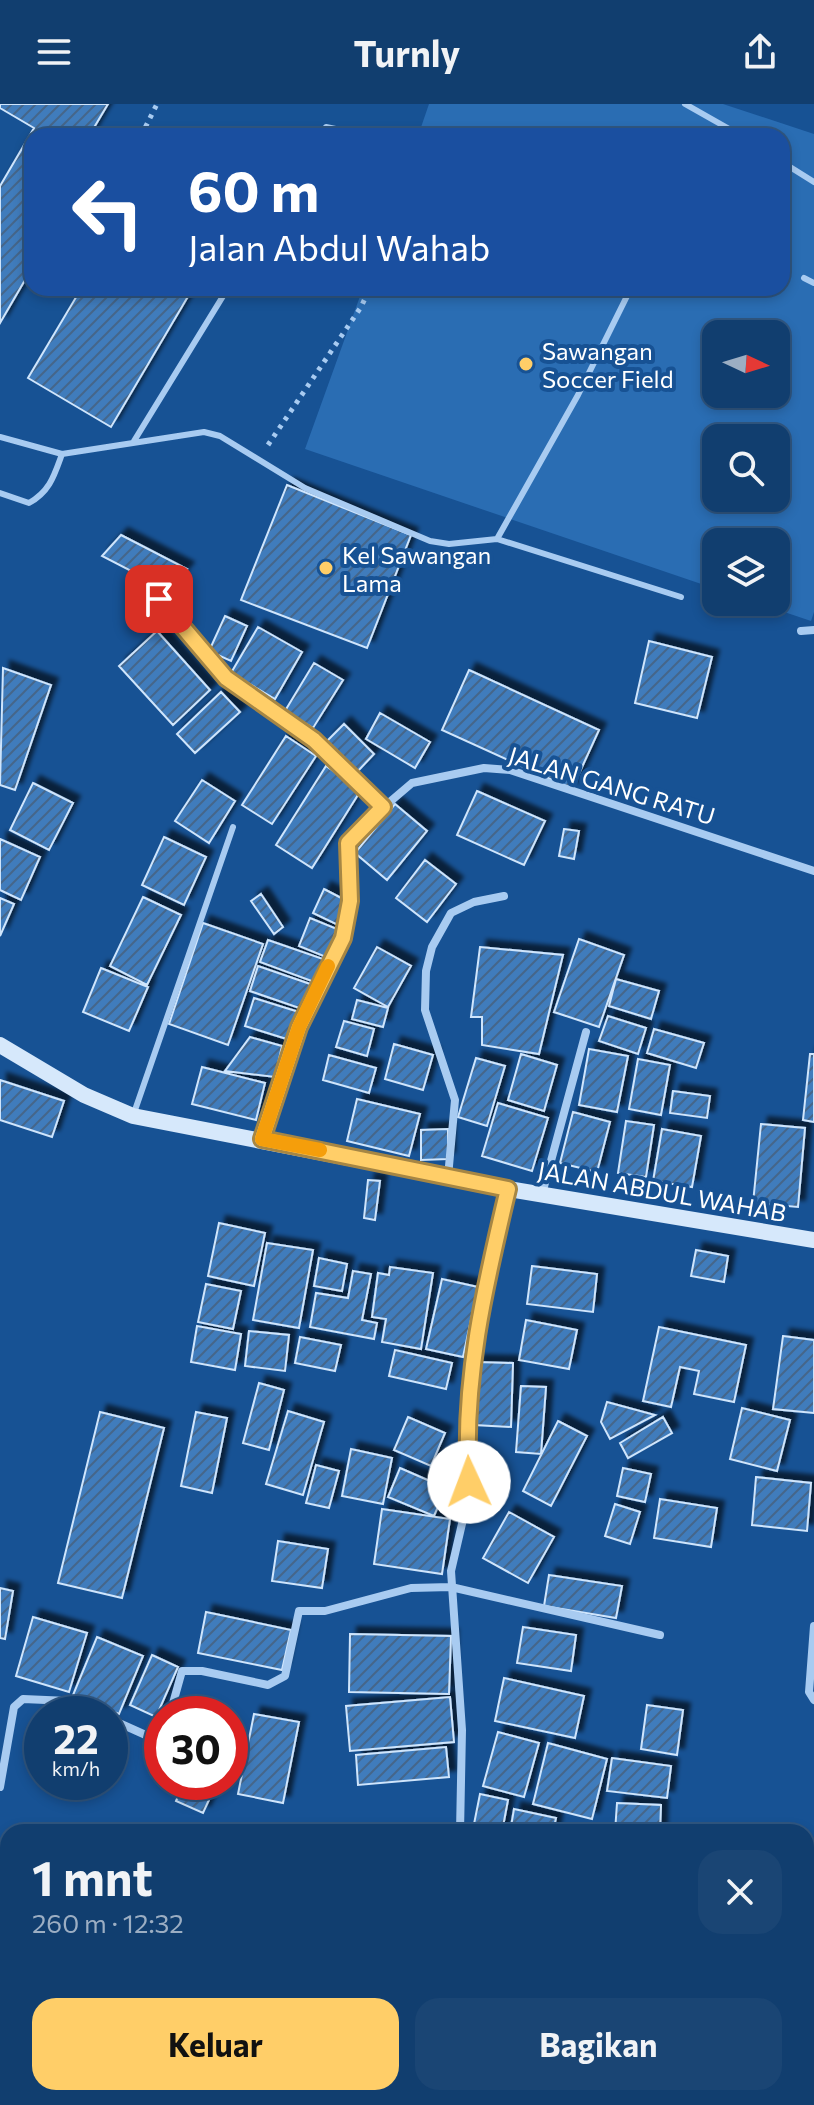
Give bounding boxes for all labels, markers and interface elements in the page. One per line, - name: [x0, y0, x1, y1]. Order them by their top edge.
- icon: menu: [32, 30, 76, 74]
- text: Turnly: [354, 30, 460, 74]
- icon: share: [738, 30, 782, 74]
- text: 60 m: [188, 155, 319, 224]
- icon: left: [56, 160, 160, 264]
- text: Jalan Abdul Wahab: [188, 224, 490, 268]
- north arrow: [702, 320, 790, 408]
- map controls: [702, 320, 790, 616]
- place label: Sawangan Soccer Field: [542, 336, 674, 393]
- marker: Sawangan Soccer Field: [517, 355, 535, 373]
- button: search: [702, 424, 790, 512]
- button: layers: [702, 528, 790, 616]
- place label: Kel Sawangan Lama: [342, 540, 491, 597]
- marker: Kel Sawangan Lama: [317, 559, 335, 577]
- pin: [125, 565, 193, 633]
- icon: arrive: [137, 577, 181, 621]
- street label: JALAN GANG RATU: [505, 740, 719, 830]
- street label: JALAN ABDUL WAHAB: [536, 1155, 788, 1227]
- position arrow: [427, 1440, 511, 1524]
- speed limit sign: 30: [144, 1696, 248, 1800]
- text: 22: [53, 1713, 99, 1762]
- text: km/h: [52, 1756, 100, 1780]
- text: 1 mnt: [32, 1847, 153, 1906]
- button: close: [698, 1850, 782, 1934]
- text: 260 m · 12:32: [32, 1907, 184, 1938]
- button: Keluar: [32, 1998, 399, 2090]
- button: Bagikan: [415, 1998, 782, 2090]

